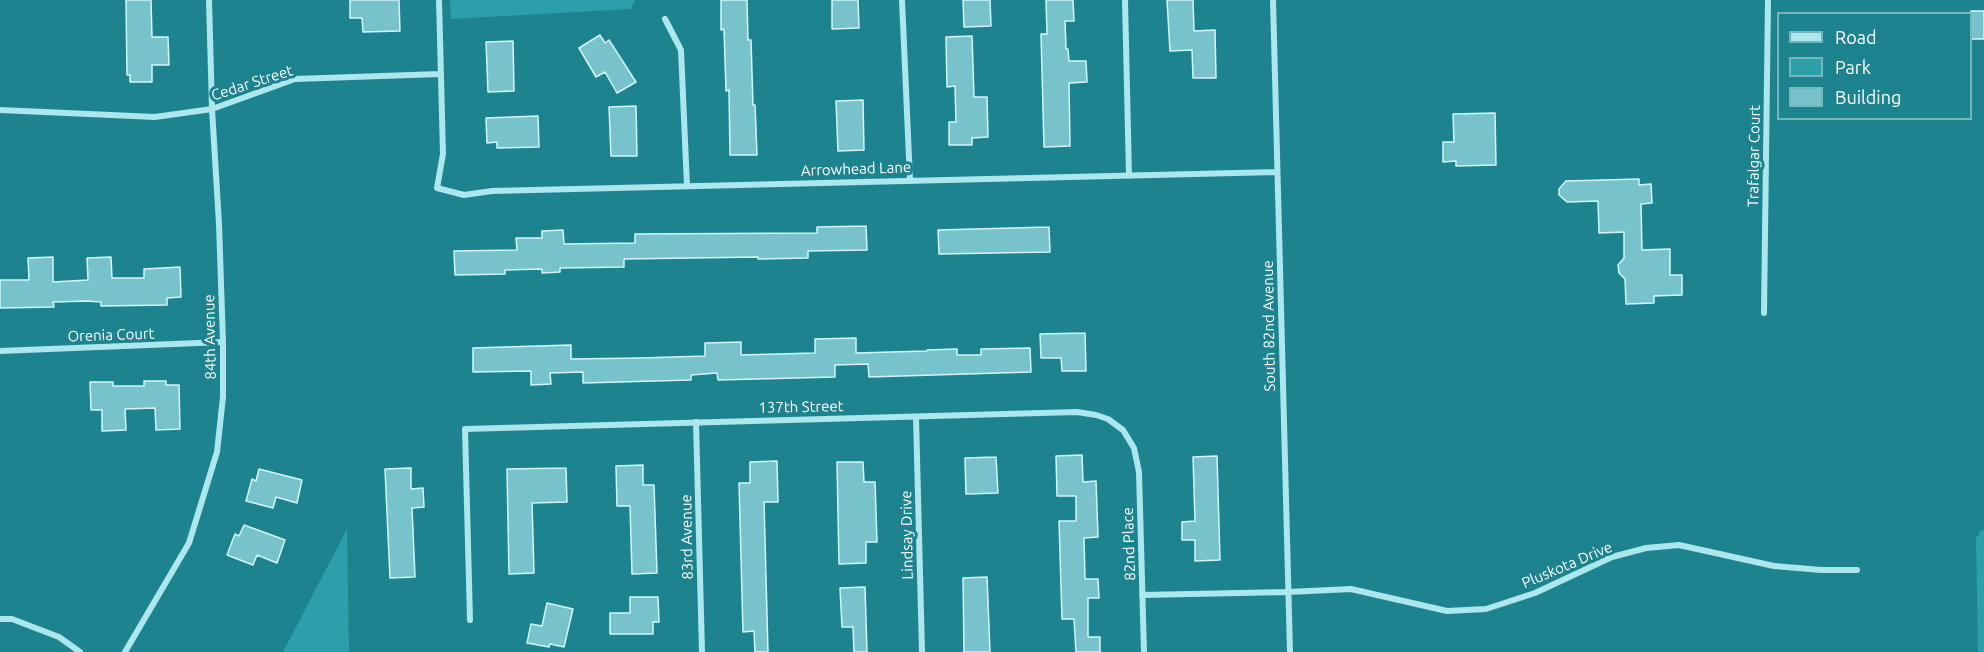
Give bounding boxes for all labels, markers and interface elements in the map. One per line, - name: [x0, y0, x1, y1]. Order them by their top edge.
- legend: [1777, 12, 1972, 120]
- text: Road: [1835, 27, 1877, 47]
- text: Park: [1835, 57, 1871, 77]
- street label: Cedar Street: [209, 61, 295, 105]
- text: Building: [1835, 87, 1901, 107]
- street label: Trafalgar Court: [1744, 105, 1764, 207]
- street label: Arrowhead Lane: [800, 158, 912, 180]
- street label: South 82nd Avenue: [1259, 260, 1279, 392]
- street label: 84th Avenue: [200, 294, 220, 380]
- street label: Orenia Court: [67, 324, 155, 346]
- street label: 137th Street: [758, 397, 844, 417]
- street label: Lindsay Drive: [897, 490, 917, 580]
- street label: 83rd Avenue: [677, 494, 697, 580]
- street label: 82nd Place: [1119, 507, 1139, 581]
- street label: Pluskota Drive: [1519, 538, 1615, 592]

